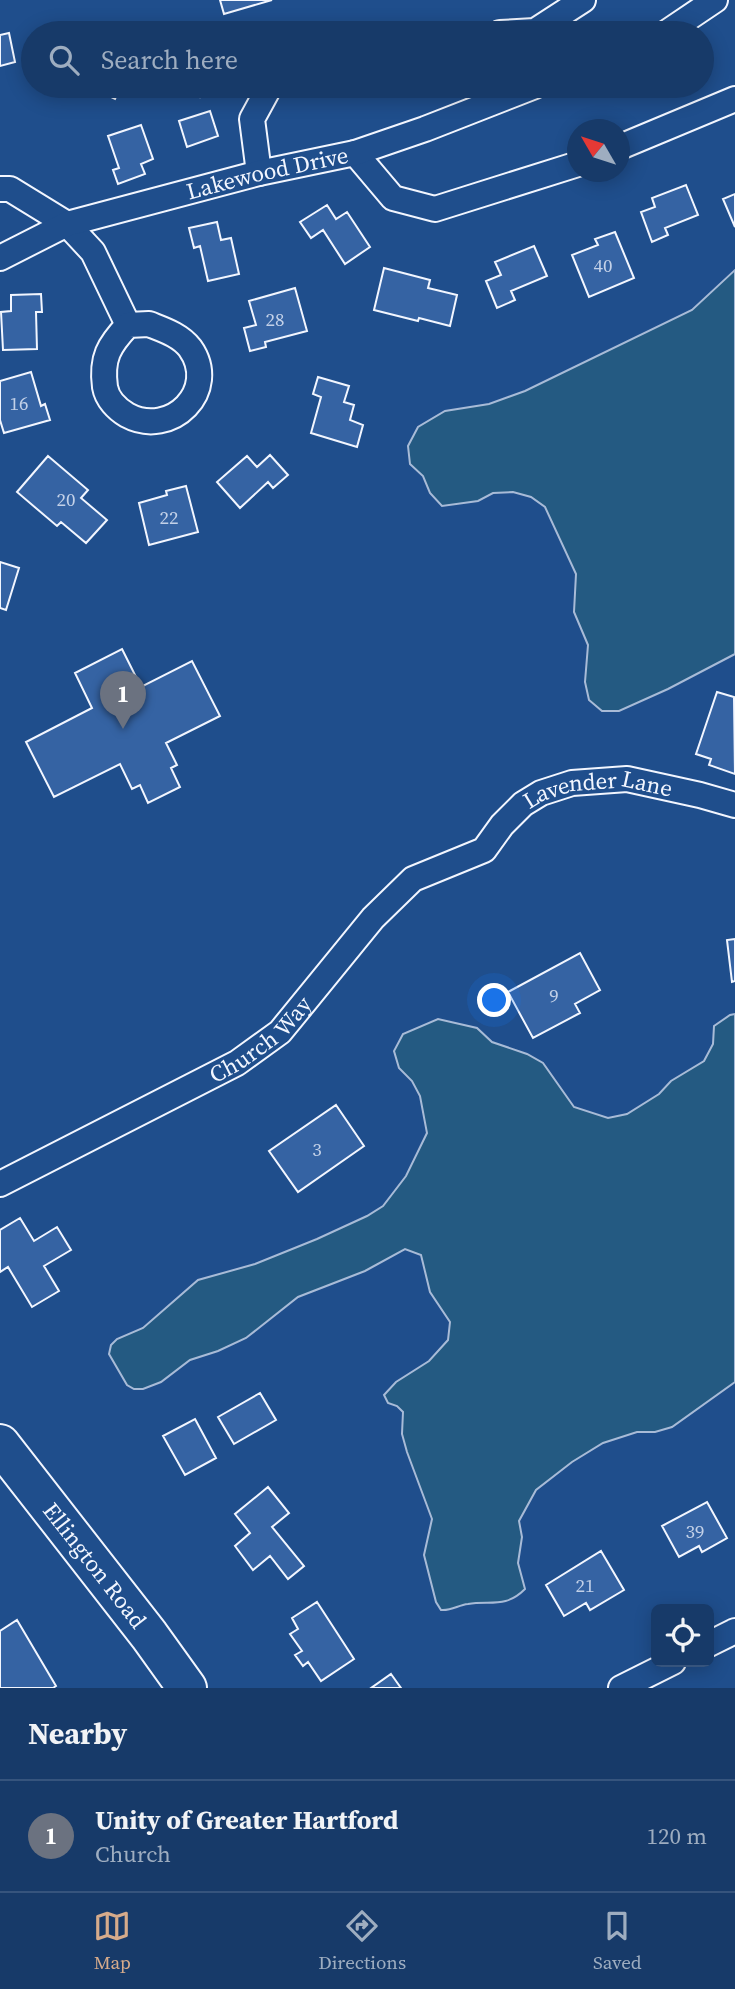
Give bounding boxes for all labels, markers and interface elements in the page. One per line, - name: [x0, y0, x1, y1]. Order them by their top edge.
- search box: [21, 21, 714, 98]
- icon: search: [45, 41, 83, 79]
- text: Search here: [101, 42, 238, 78]
- north arrow: [567, 119, 630, 182]
- street label: Lakewood Drive: [183, 139, 351, 208]
- house number: 40: [593, 252, 613, 278]
- house number: 28: [265, 306, 285, 332]
- house number: 16: [9, 390, 29, 416]
- house number: 20: [56, 486, 76, 512]
- house number: 22: [159, 504, 179, 530]
- pin: 1: [100, 671, 146, 729]
- street label: Lavender Lane: [517, 762, 676, 816]
- house number: 9: [549, 982, 559, 1008]
- your location: [477, 983, 511, 1017]
- street label: Church Way: [204, 989, 319, 1091]
- house number: 3: [312, 1136, 322, 1162]
- street label: Ellington Road: [35, 1496, 154, 1635]
- house number: 39: [685, 1518, 705, 1544]
- house number: 21: [575, 1572, 595, 1598]
- map controls: [651, 1604, 714, 1667]
- button: locate: [651, 1604, 714, 1667]
- text: Nearby: [28, 1713, 127, 1754]
- text: Unity of Greater Hartford: [95, 1802, 398, 1838]
- text: 1: [45, 1820, 57, 1852]
- text: 120 m: [646, 1820, 707, 1852]
- text: Church: [95, 1838, 171, 1870]
- tab: Map: [93, 1907, 131, 1975]
- tab: Directions: [318, 1907, 406, 1975]
- tab: Saved: [593, 1907, 642, 1975]

